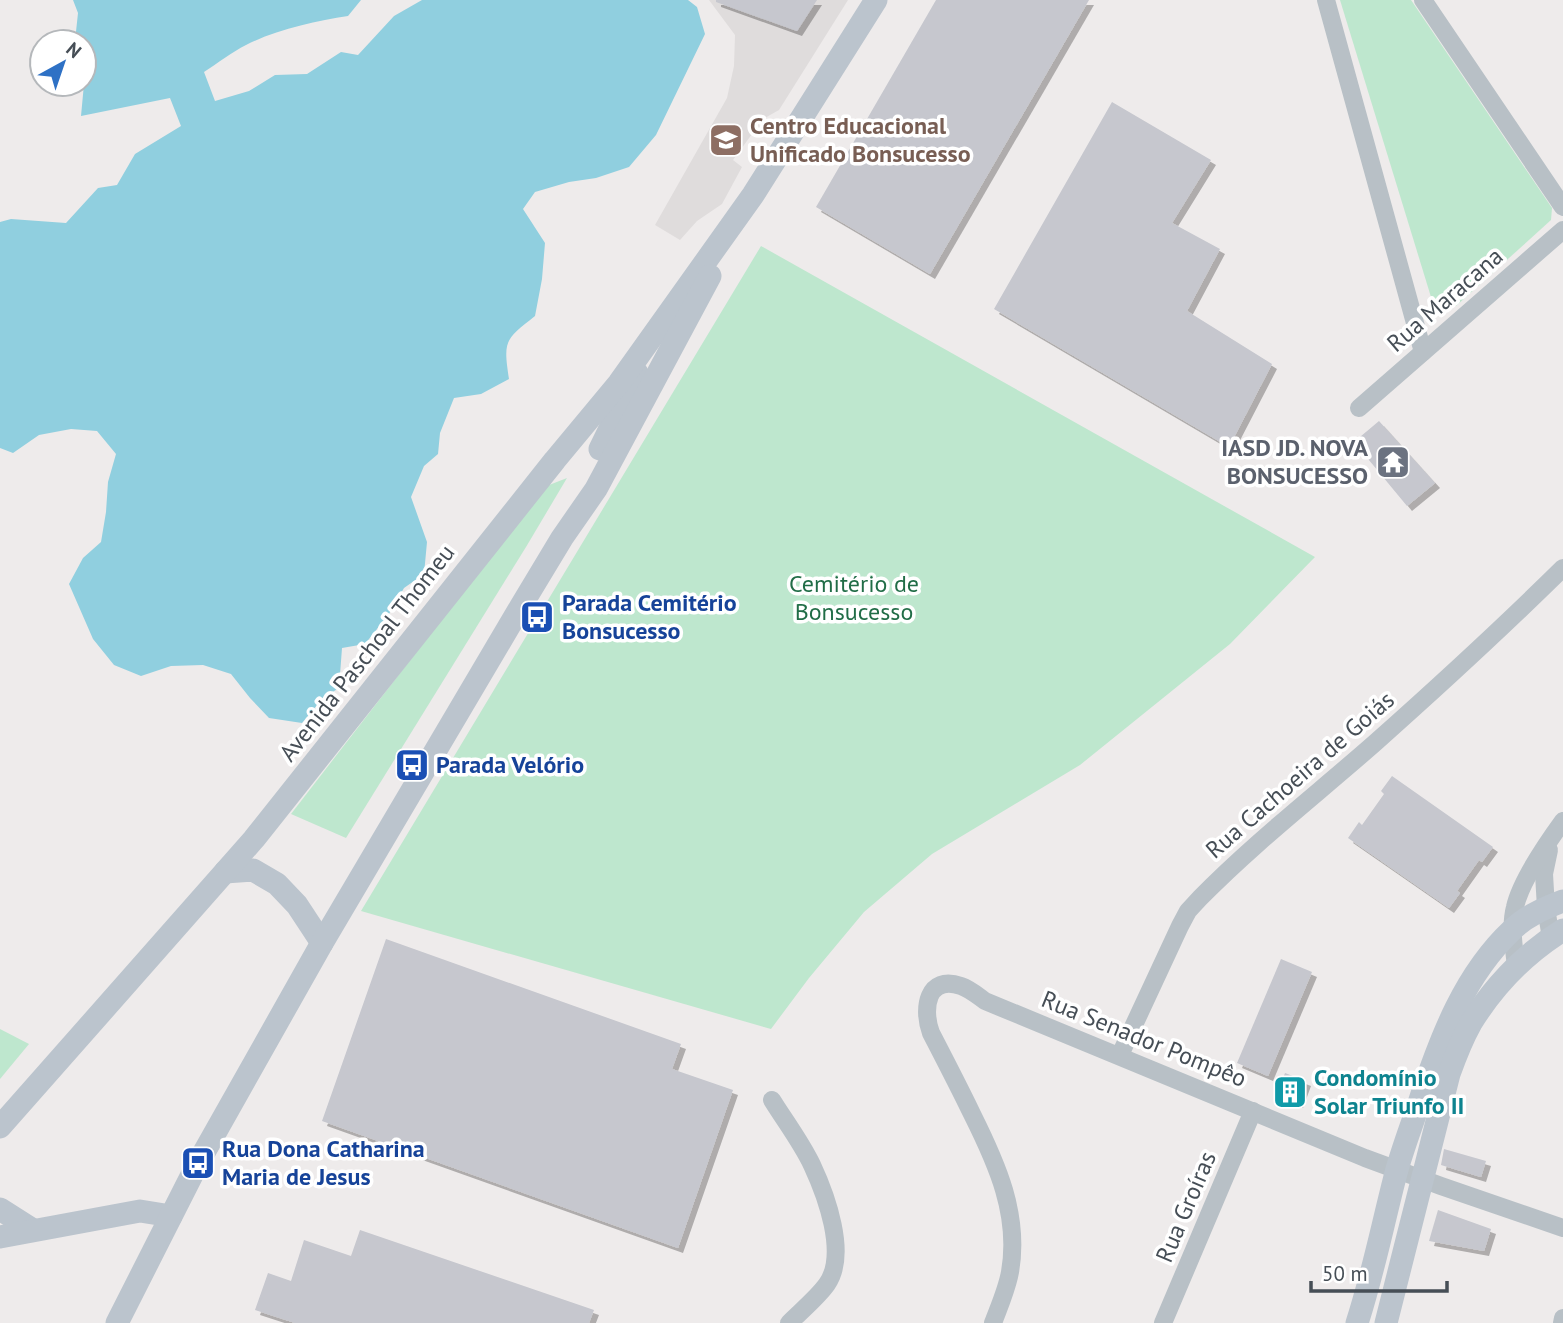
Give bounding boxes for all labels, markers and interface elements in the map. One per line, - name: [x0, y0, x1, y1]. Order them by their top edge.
- north arrow: [28, 28, 98, 98]
- text: N: [61, 37, 86, 63]
- place label: Centro Educacional Unificado Bonsucesso: [750, 110, 971, 169]
- school or university icon: Centro Educacional Unificado Bonsucesso: [707, 121, 745, 159]
- street label: Rua Maracana: [1380, 241, 1509, 359]
- place label: IASD JD. NOVA BONSUCESSO: [1221, 432, 1368, 491]
- temple icon: IASD JD. NOVA BONSUCESSO: [1374, 443, 1412, 481]
- street label: Avenida Paschoal Thomeu: [272, 538, 461, 768]
- park label: Cemitério de Bonsucesso: [789, 568, 919, 627]
- place label: Parada Cemitério Bonsucesso: [562, 587, 737, 646]
- bus stop icon: Parada Cemitério Bonsucesso: [518, 598, 556, 636]
- street label: Rua Cachoeira de Goiás: [1199, 684, 1400, 865]
- bus stop icon: Parada Velório: [393, 746, 431, 784]
- place label: Parada Velório: [436, 749, 584, 780]
- street label: Rua Senador Pompêo: [1037, 983, 1251, 1094]
- place label: Condomínio Solar Triunfo II: [1314, 1062, 1464, 1121]
- building icon: Condomínio Solar Triunfo II: [1271, 1073, 1309, 1111]
- place label: Rua Dona Catharina Maria de Jesus: [222, 1133, 425, 1192]
- bus stop icon: Rua Dona Catharina Maria de Jesus: [179, 1144, 217, 1182]
- street label: Rua Groíras: [1148, 1147, 1223, 1267]
- scale bar: [1311, 1250, 1448, 1294]
- text: 50 m: [1322, 1260, 1368, 1287]

